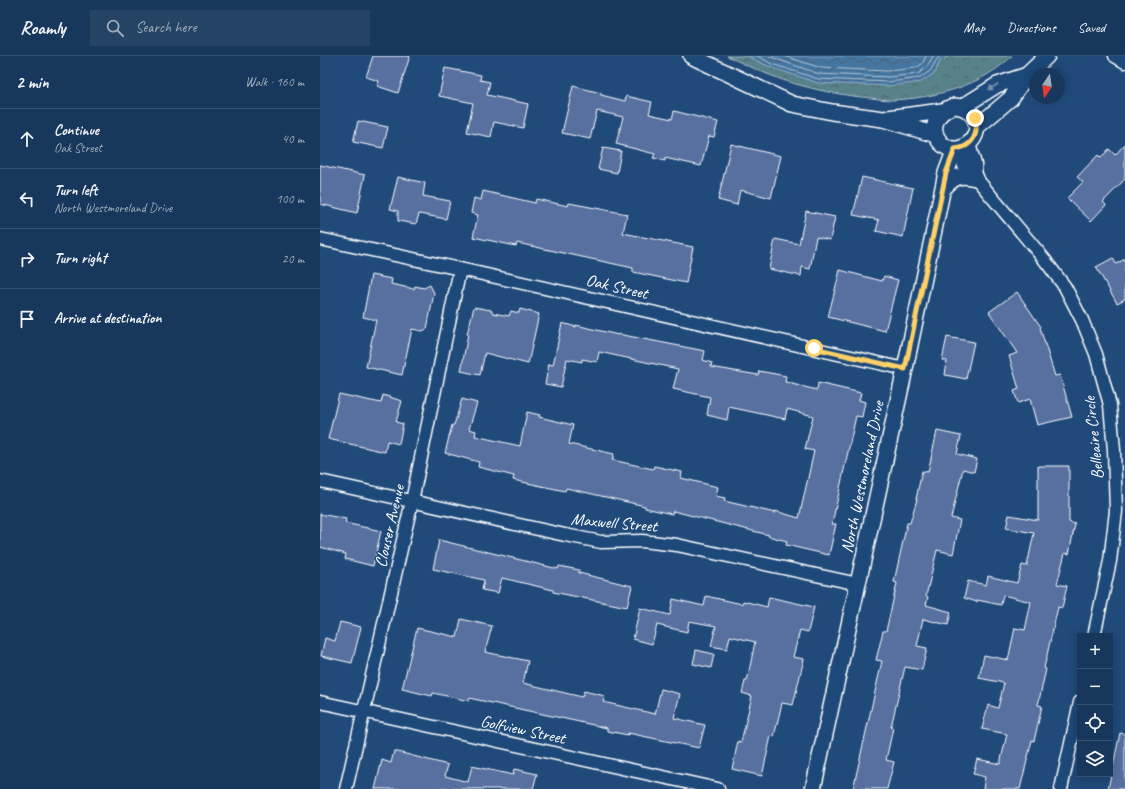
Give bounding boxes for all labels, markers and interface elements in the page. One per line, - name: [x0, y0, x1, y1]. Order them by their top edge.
- search box: [90, 10, 370, 46]
- text: Roamly: [20, 16, 66, 40]
- icon: search: [104, 17, 126, 39]
- text: Search here: [136, 18, 197, 37]
- text: Map: [964, 19, 985, 36]
- text: Directions: [1007, 19, 1056, 36]
- text: Saved: [1078, 19, 1105, 36]
- north arrow: [1029, 68, 1065, 104]
- text: 2 min: [16, 72, 49, 93]
- text: Walk · 160 m: [245, 74, 304, 90]
- one-way arrow: [987, 84, 999, 91]
- route end: [966, 109, 984, 127]
- text: Continue: [54, 121, 99, 140]
- icon: ahead: [16, 128, 38, 150]
- text: 40 m: [282, 131, 304, 147]
- text: Oak Street: [54, 140, 102, 156]
- text: Turn left: [54, 181, 97, 200]
- icon: left: [16, 188, 38, 210]
- text: 100 m: [276, 191, 304, 207]
- text: North Westmoreland Drive: [54, 200, 172, 216]
- icon: right: [16, 248, 38, 270]
- text: Turn right: [54, 249, 107, 268]
- text: 20 m: [282, 251, 304, 267]
- street label: Oak Street: [584, 269, 652, 304]
- icon: arrive: [16, 308, 38, 330]
- text: Arrive at destination: [54, 309, 161, 328]
- route start: [805, 339, 823, 357]
- street label: Belleaire Circle: [1079, 394, 1108, 481]
- street label: North Westmoreland Drive: [836, 398, 889, 555]
- street label: Clouser Avenue: [370, 481, 409, 569]
- street label: Maxwell Street: [570, 508, 660, 537]
- map controls: [1077, 633, 1113, 777]
- button: +: [1077, 633, 1113, 669]
- button: −: [1077, 669, 1113, 705]
- button: locate: [1077, 705, 1113, 741]
- street label: Golfview Street: [479, 710, 569, 749]
- button: layers: [1077, 741, 1113, 777]

